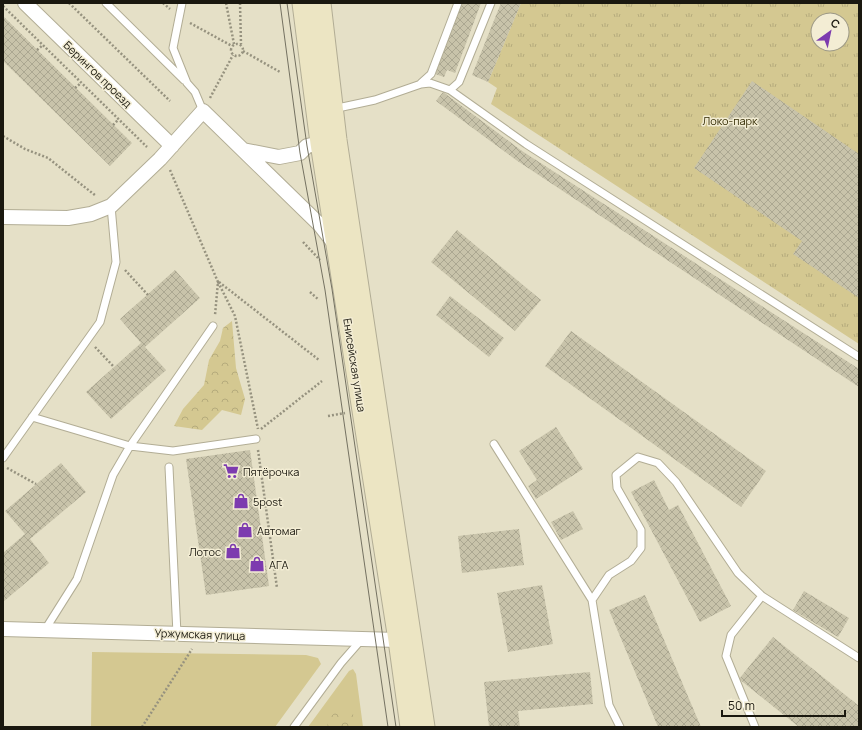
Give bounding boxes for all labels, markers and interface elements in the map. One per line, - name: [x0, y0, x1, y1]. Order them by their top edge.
- north arrow: [810, 12, 850, 52]
- text: С: [828, 15, 843, 32]
- street label: Берингов проезд: [61, 37, 136, 111]
- park label: Локо-парк: [702, 113, 758, 128]
- street label: Енисейская улица: [340, 317, 370, 413]
- supermarket icon: Пятёрочка: [222, 462, 240, 480]
- place label: Пятёрочка: [243, 464, 299, 479]
- shop icon: 5post: [232, 492, 250, 510]
- place label: 5post: [253, 494, 283, 509]
- shop icon: Автомаг: [236, 521, 254, 539]
- place label: Автомаг: [257, 523, 301, 538]
- shop icon: Лотос: [224, 542, 242, 560]
- place label: Лотос: [189, 544, 221, 559]
- shop icon: АГА: [248, 555, 266, 573]
- place label: АГА: [269, 557, 289, 572]
- street label: Уржумская улица: [154, 625, 246, 643]
- scale bar: [722, 692, 845, 718]
- text: 50 m: [728, 697, 755, 714]

